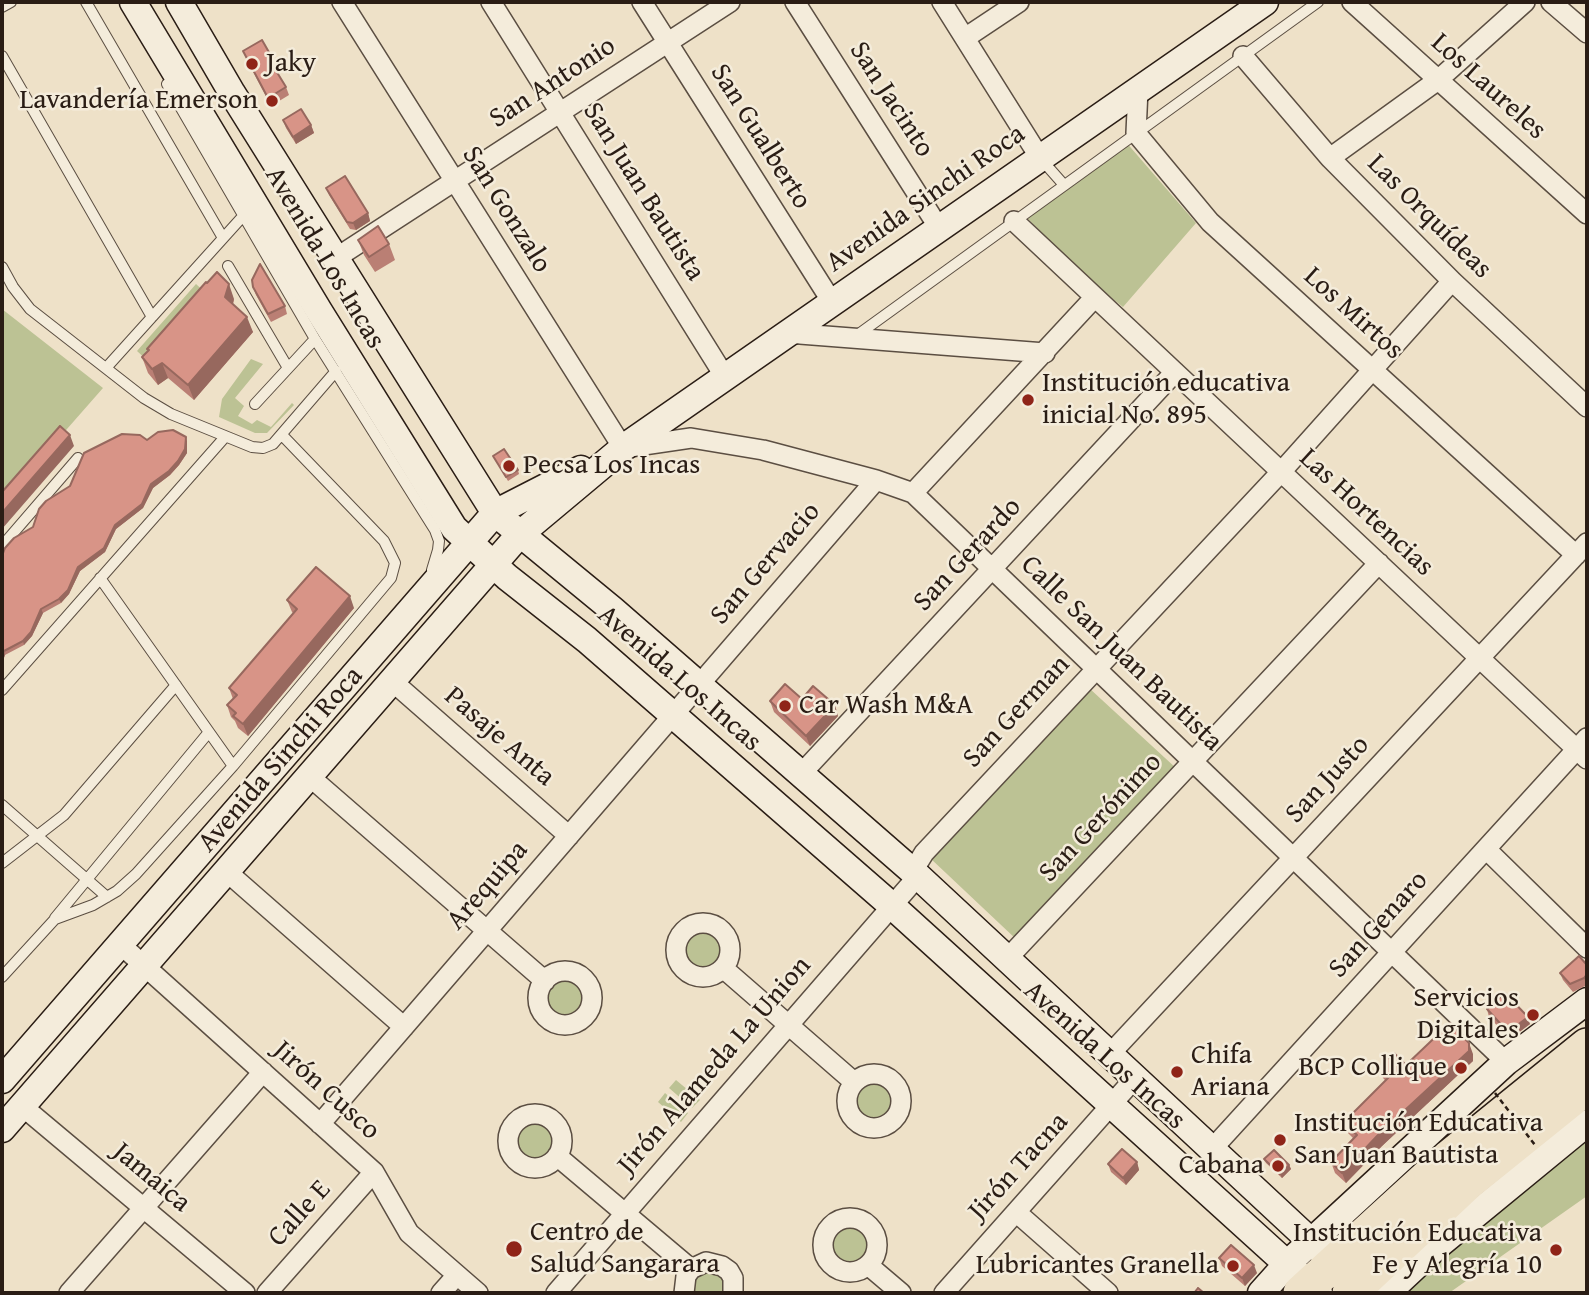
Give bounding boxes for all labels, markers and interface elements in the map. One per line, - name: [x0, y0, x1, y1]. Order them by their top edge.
- street label: Los Laureles: [1423, 26, 1553, 148]
- street label: San Antonio: [484, 30, 622, 136]
- street label: San Jacinto: [841, 36, 941, 164]
- place label: Jaky: [266, 47, 316, 81]
- marker: Jaky: [244, 56, 260, 72]
- street label: San Gualberto: [702, 58, 818, 216]
- place label: Lavandería Emerson: [19, 84, 258, 118]
- marker: Lavandería Emerson: [264, 93, 280, 109]
- street label: San Juan Bautista: [575, 97, 711, 287]
- street label: Avenida Sinchi Roca: [820, 118, 1032, 280]
- street label: San Gonzalo: [454, 140, 558, 280]
- street label: Las Orquídeas: [1360, 148, 1498, 286]
- street label: Avenida Los Incas: [256, 161, 392, 355]
- street label: Los Mirtos: [1296, 260, 1410, 368]
- place label: Institución educativa inicial No. 895: [1042, 367, 1290, 433]
- marker: Institución educativa inicial No. 895: [1020, 392, 1036, 408]
- street label: Las Hortencias: [1292, 442, 1440, 584]
- place label: Pecsa Los Incas: [523, 449, 700, 483]
- marker: Pecsa Los Incas: [501, 458, 517, 474]
- street label: San Gerardo: [907, 491, 1029, 619]
- street label: San Gervacio: [704, 496, 828, 632]
- street label: Calle San Juan Bautista: [1013, 549, 1229, 759]
- street label: Avenida Los Incas: [590, 599, 768, 759]
- street label: San German: [956, 649, 1078, 775]
- street label: Avenida Sinchi Roca: [191, 660, 371, 860]
- street label: Pasaje Anta: [437, 680, 561, 794]
- place label: Car Wash M&A: [799, 689, 973, 723]
- marker: Car Wash M&A: [777, 698, 793, 714]
- street label: San Justo: [1279, 729, 1377, 831]
- street label: San Gerónimo: [1032, 746, 1170, 890]
- street label: Arequipa: [440, 834, 536, 938]
- street label: San Genaro: [1322, 864, 1436, 986]
- street label: Jirón Alameda La Union: [611, 950, 819, 1182]
- street label: Avenida Los Incas: [1016, 975, 1192, 1137]
- place label: Servicios Digitales: [1413, 982, 1519, 1048]
- marker: Servicios Digitales: [1525, 1007, 1541, 1023]
- street label: Jirón Cusco: [265, 1034, 387, 1148]
- place label: Chifa Ariana: [1191, 1039, 1270, 1105]
- place label: BCP Collique: [1299, 1051, 1447, 1085]
- marker: BCP Collique: [1453, 1060, 1469, 1076]
- marker: Chifa Ariana: [1169, 1064, 1185, 1080]
- street label: Jirón Tacna: [962, 1106, 1076, 1228]
- place label: Institución Educativa San Juan Bautista: [1294, 1107, 1543, 1173]
- marker: Institución Educativa San Juan Bautista: [1272, 1132, 1288, 1148]
- street label: Jamaica: [105, 1136, 197, 1220]
- place label: Cabana: [1179, 1149, 1264, 1183]
- marker: Cabana: [1270, 1158, 1286, 1174]
- street label: Calle E: [262, 1174, 338, 1254]
- place label: Centro de Salud Sangarara: [530, 1216, 720, 1282]
- place label: Institución Educativa Fe y Alegría 10: [1293, 1217, 1542, 1283]
- marker: Centro de Salud Sangarara: [504, 1239, 524, 1259]
- marker: Institución Educativa Fe y Alegría 10: [1548, 1242, 1564, 1258]
- place label: Lubricantes Granella: [976, 1249, 1219, 1283]
- marker: Lubricantes Granella: [1225, 1258, 1241, 1274]

